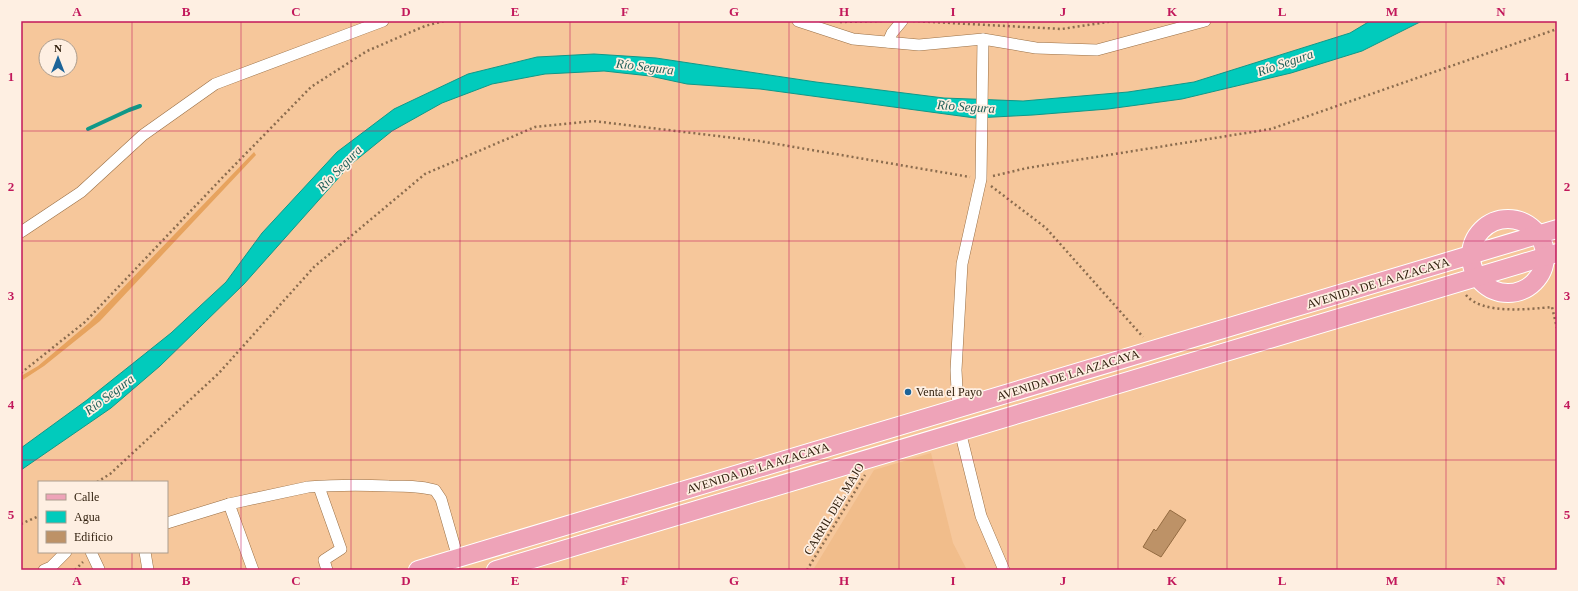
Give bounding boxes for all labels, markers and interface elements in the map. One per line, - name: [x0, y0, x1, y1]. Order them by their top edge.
- text: A: [72, 4, 82, 19]
- text: B: [182, 4, 191, 19]
- text: C: [291, 4, 301, 19]
- text: D: [401, 4, 411, 19]
- text: E: [511, 4, 519, 19]
- text: F: [621, 4, 629, 19]
- text: G: [729, 4, 739, 19]
- text: H: [839, 4, 849, 19]
- text: I: [950, 4, 956, 19]
- text: J: [1060, 4, 1067, 19]
- text: K: [1167, 4, 1178, 19]
- text: L: [1278, 4, 1287, 19]
- text: M: [1386, 4, 1398, 19]
- text: N: [1496, 4, 1506, 19]
- north arrow: [38, 38, 78, 78]
- text: N: [54, 42, 62, 54]
- water label: Río Segura: [1254, 46, 1316, 79]
- water label: Río Segura: [614, 55, 675, 78]
- text: 1: [8, 69, 14, 84]
- text: 1: [1564, 69, 1570, 84]
- water label: Río Segura: [935, 97, 996, 116]
- water label: Río Segura: [313, 142, 365, 195]
- text: 2: [8, 179, 14, 194]
- text: 2: [1564, 179, 1570, 194]
- street label: AVENIDA DE LA AZACAYA: [1305, 255, 1451, 311]
- text: 3: [8, 288, 15, 303]
- text: 3: [1564, 288, 1571, 303]
- street label: AVENIDA DE LA AZACAYA: [995, 347, 1141, 403]
- water label: Río Segura: [81, 371, 137, 418]
- place label: Venta el Payo: [916, 385, 982, 399]
- marker: Venta el Payo: [903, 387, 913, 397]
- text: 4: [8, 397, 15, 412]
- text: 4: [1564, 397, 1571, 412]
- street label: AVENIDA DE LA AZACAYA: [685, 440, 831, 496]
- street label: CARRIL DEL MAJO: [801, 460, 867, 558]
- legend: [38, 481, 168, 553]
- text: Calle: [74, 490, 99, 504]
- text: 5: [8, 507, 15, 522]
- text: 5: [1564, 507, 1571, 522]
- text: Agua: [74, 510, 101, 524]
- text: Edificio: [74, 530, 113, 544]
- text: A: [72, 573, 82, 588]
- text: B: [182, 573, 191, 588]
- text: C: [291, 573, 301, 588]
- text: D: [401, 573, 411, 588]
- text: E: [511, 573, 519, 588]
- text: F: [621, 573, 629, 588]
- text: G: [729, 573, 739, 588]
- text: H: [839, 573, 849, 588]
- text: I: [950, 573, 956, 588]
- text: J: [1060, 573, 1067, 588]
- text: K: [1167, 573, 1178, 588]
- text: L: [1278, 573, 1287, 588]
- text: M: [1386, 573, 1398, 588]
- text: N: [1496, 573, 1506, 588]

